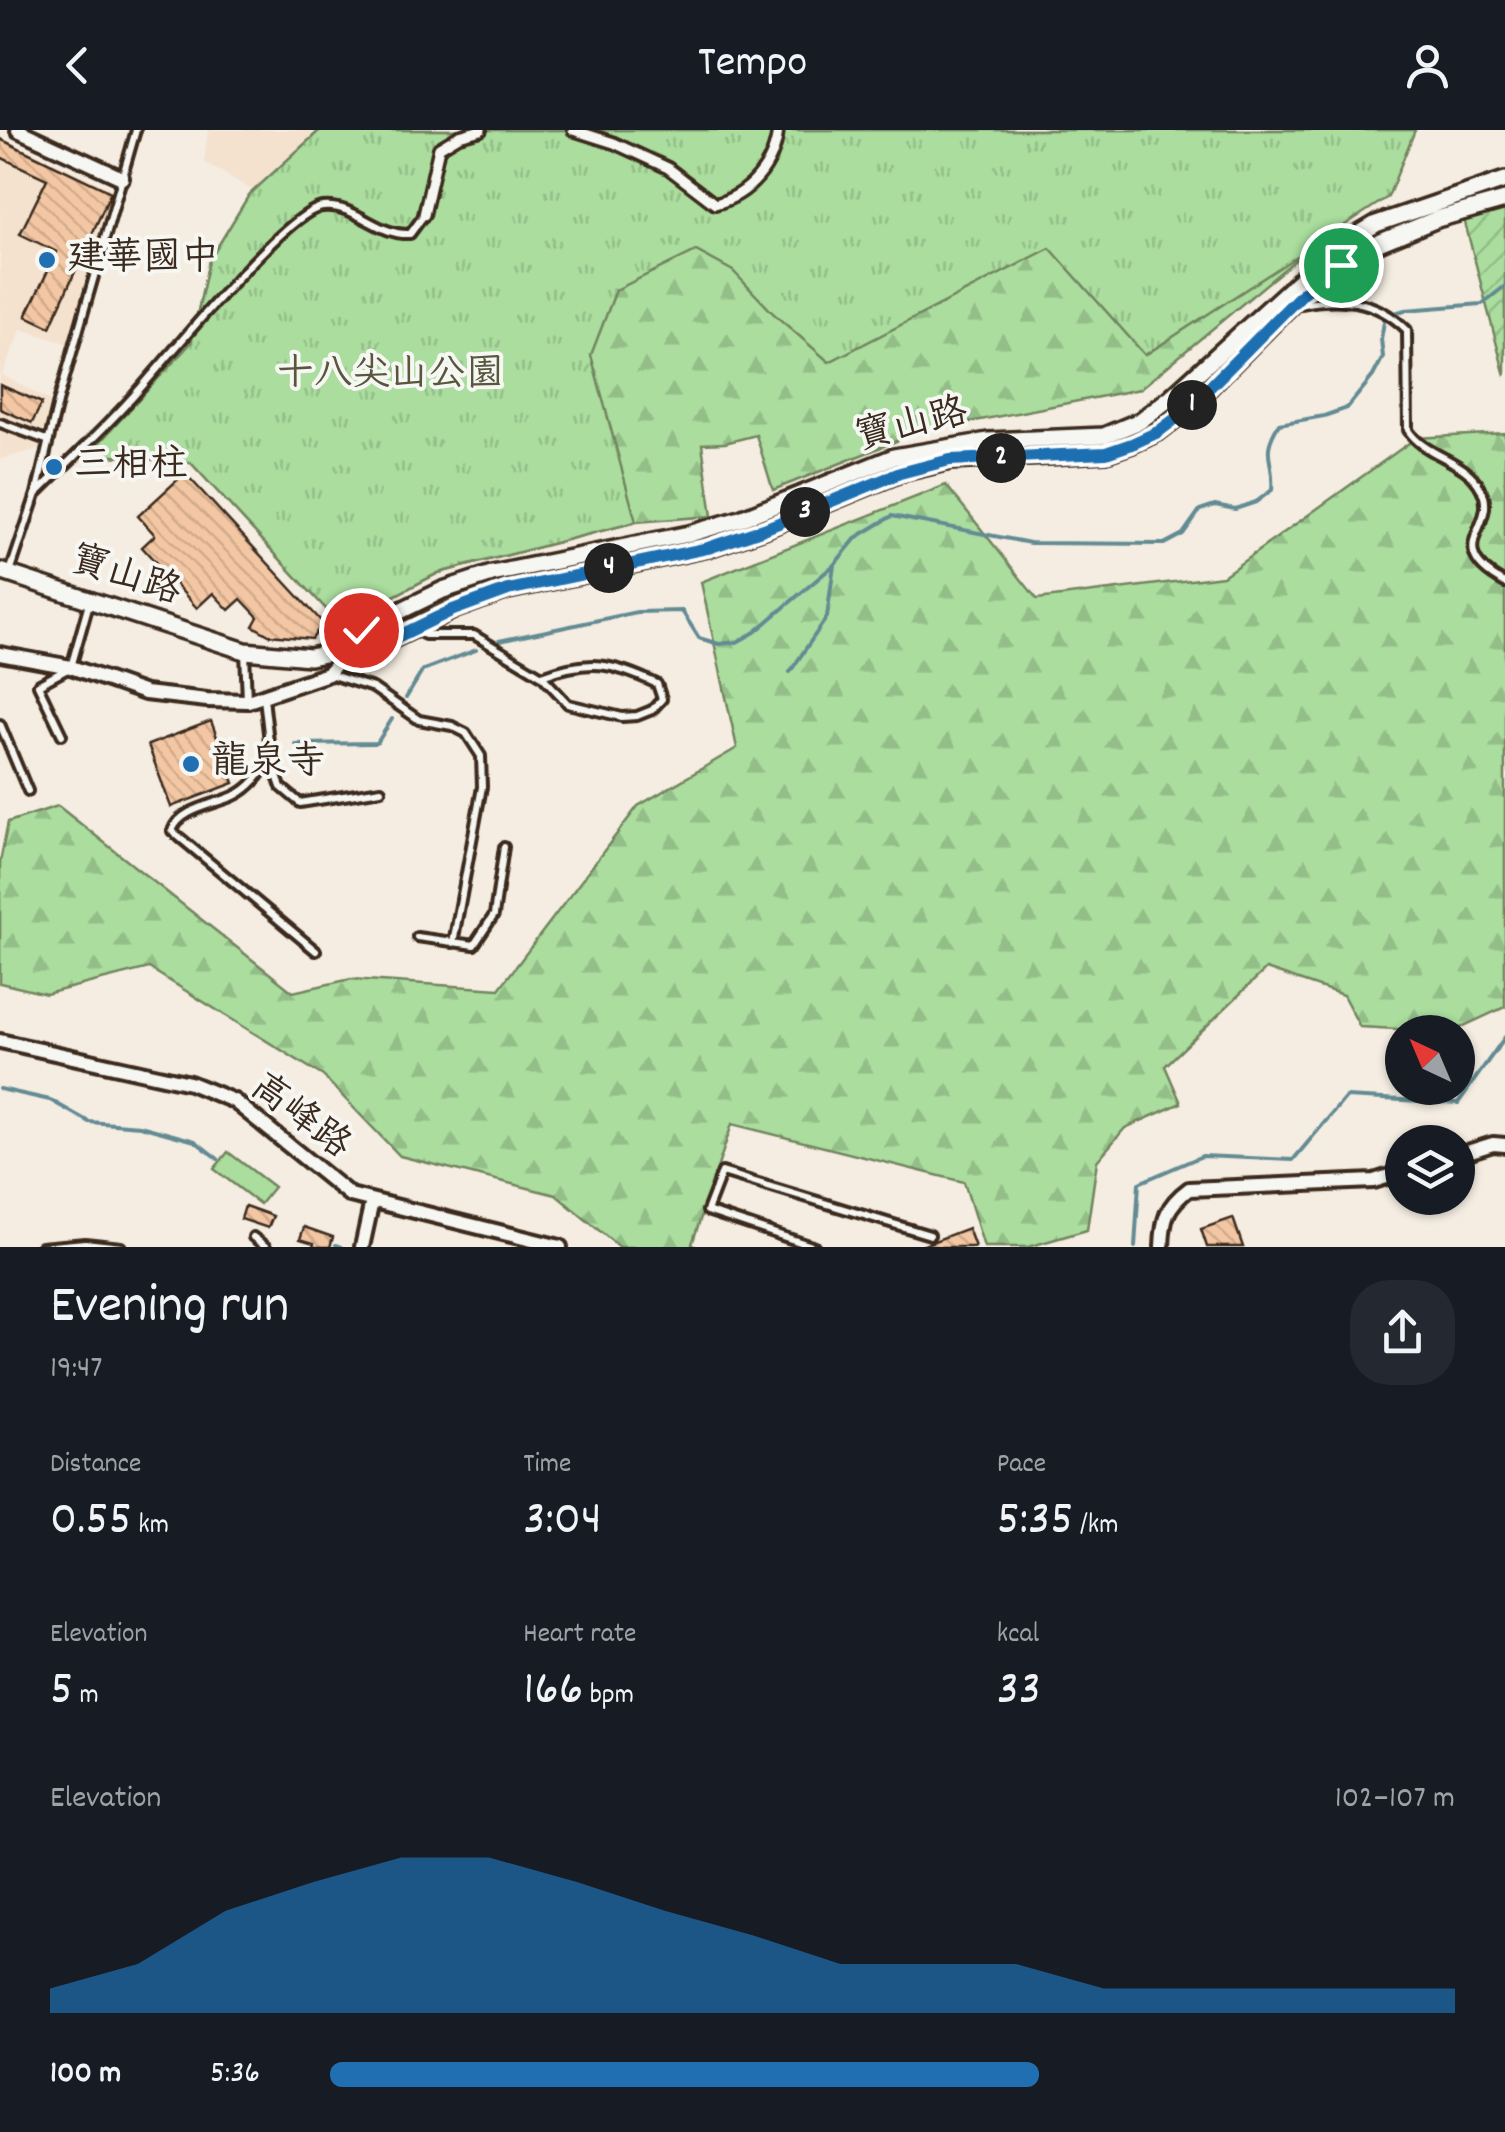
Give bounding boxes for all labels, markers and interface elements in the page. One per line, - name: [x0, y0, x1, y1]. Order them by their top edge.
- text: Tempo: [698, 33, 807, 97]
- icon: back: [50, 38, 105, 93]
- icon: person: [1400, 38, 1455, 93]
- pin: [1299, 223, 1384, 308]
- place label: 建華國中: [67, 233, 219, 288]
- icon: arrive: [1314, 238, 1369, 293]
- marker: 建華國中: [36, 249, 58, 271]
- park label: 十八尖山公園: [276, 349, 504, 404]
- pin: 1: [1167, 380, 1217, 430]
- text: 1: [1189, 385, 1195, 425]
- street label: 寶山路: [850, 387, 974, 467]
- pin: 2: [976, 433, 1026, 483]
- text: 2: [995, 438, 1007, 478]
- place label: 三相柱: [74, 440, 188, 495]
- marker: 三相柱: [43, 456, 65, 478]
- pin: 3: [780, 487, 830, 537]
- text: 3: [799, 492, 811, 532]
- street label: 寶山路: [62, 534, 188, 622]
- pin: 4: [584, 543, 634, 593]
- text: 4: [603, 548, 615, 588]
- pin: [319, 588, 404, 673]
- icon: check: [334, 603, 389, 658]
- place label: 龍泉寺: [211, 737, 325, 792]
- marker: 龍泉寺: [180, 753, 202, 775]
- north arrow: [1385, 1015, 1475, 1105]
- map controls: [1385, 1015, 1475, 1215]
- street label: 高峰路: [237, 1062, 361, 1174]
- button: layers: [1385, 1125, 1475, 1215]
- text: Evening run: [50, 1270, 289, 1349]
- button: share: [1350, 1280, 1455, 1385]
- text: 19:47: [50, 1347, 103, 1393]
- text: Distance: [50, 1446, 141, 1486]
- text: Time: [523, 1446, 571, 1486]
- text: Pace: [997, 1446, 1046, 1486]
- text: 0.55: [50, 1486, 132, 1558]
- text: 3:04: [523, 1486, 602, 1558]
- text: 5:35: [997, 1486, 1073, 1558]
- text: km: [132, 1507, 169, 1547]
- text: /km: [1073, 1507, 1119, 1547]
- text: Elevation: [50, 1616, 147, 1656]
- text: Heart rate: [523, 1616, 636, 1656]
- text: kcal: [997, 1616, 1039, 1656]
- text: 5: [50, 1656, 73, 1728]
- text: 166: [523, 1656, 583, 1728]
- text: 33: [997, 1656, 1041, 1728]
- text: m: [73, 1677, 99, 1717]
- text: bpm: [583, 1677, 634, 1717]
- text: Elevation: [50, 1777, 161, 1823]
- text: 102–107 m: [1335, 1777, 1455, 1823]
- text: 100 m: [50, 2052, 121, 2098]
- text: 5:36: [210, 2052, 260, 2098]

